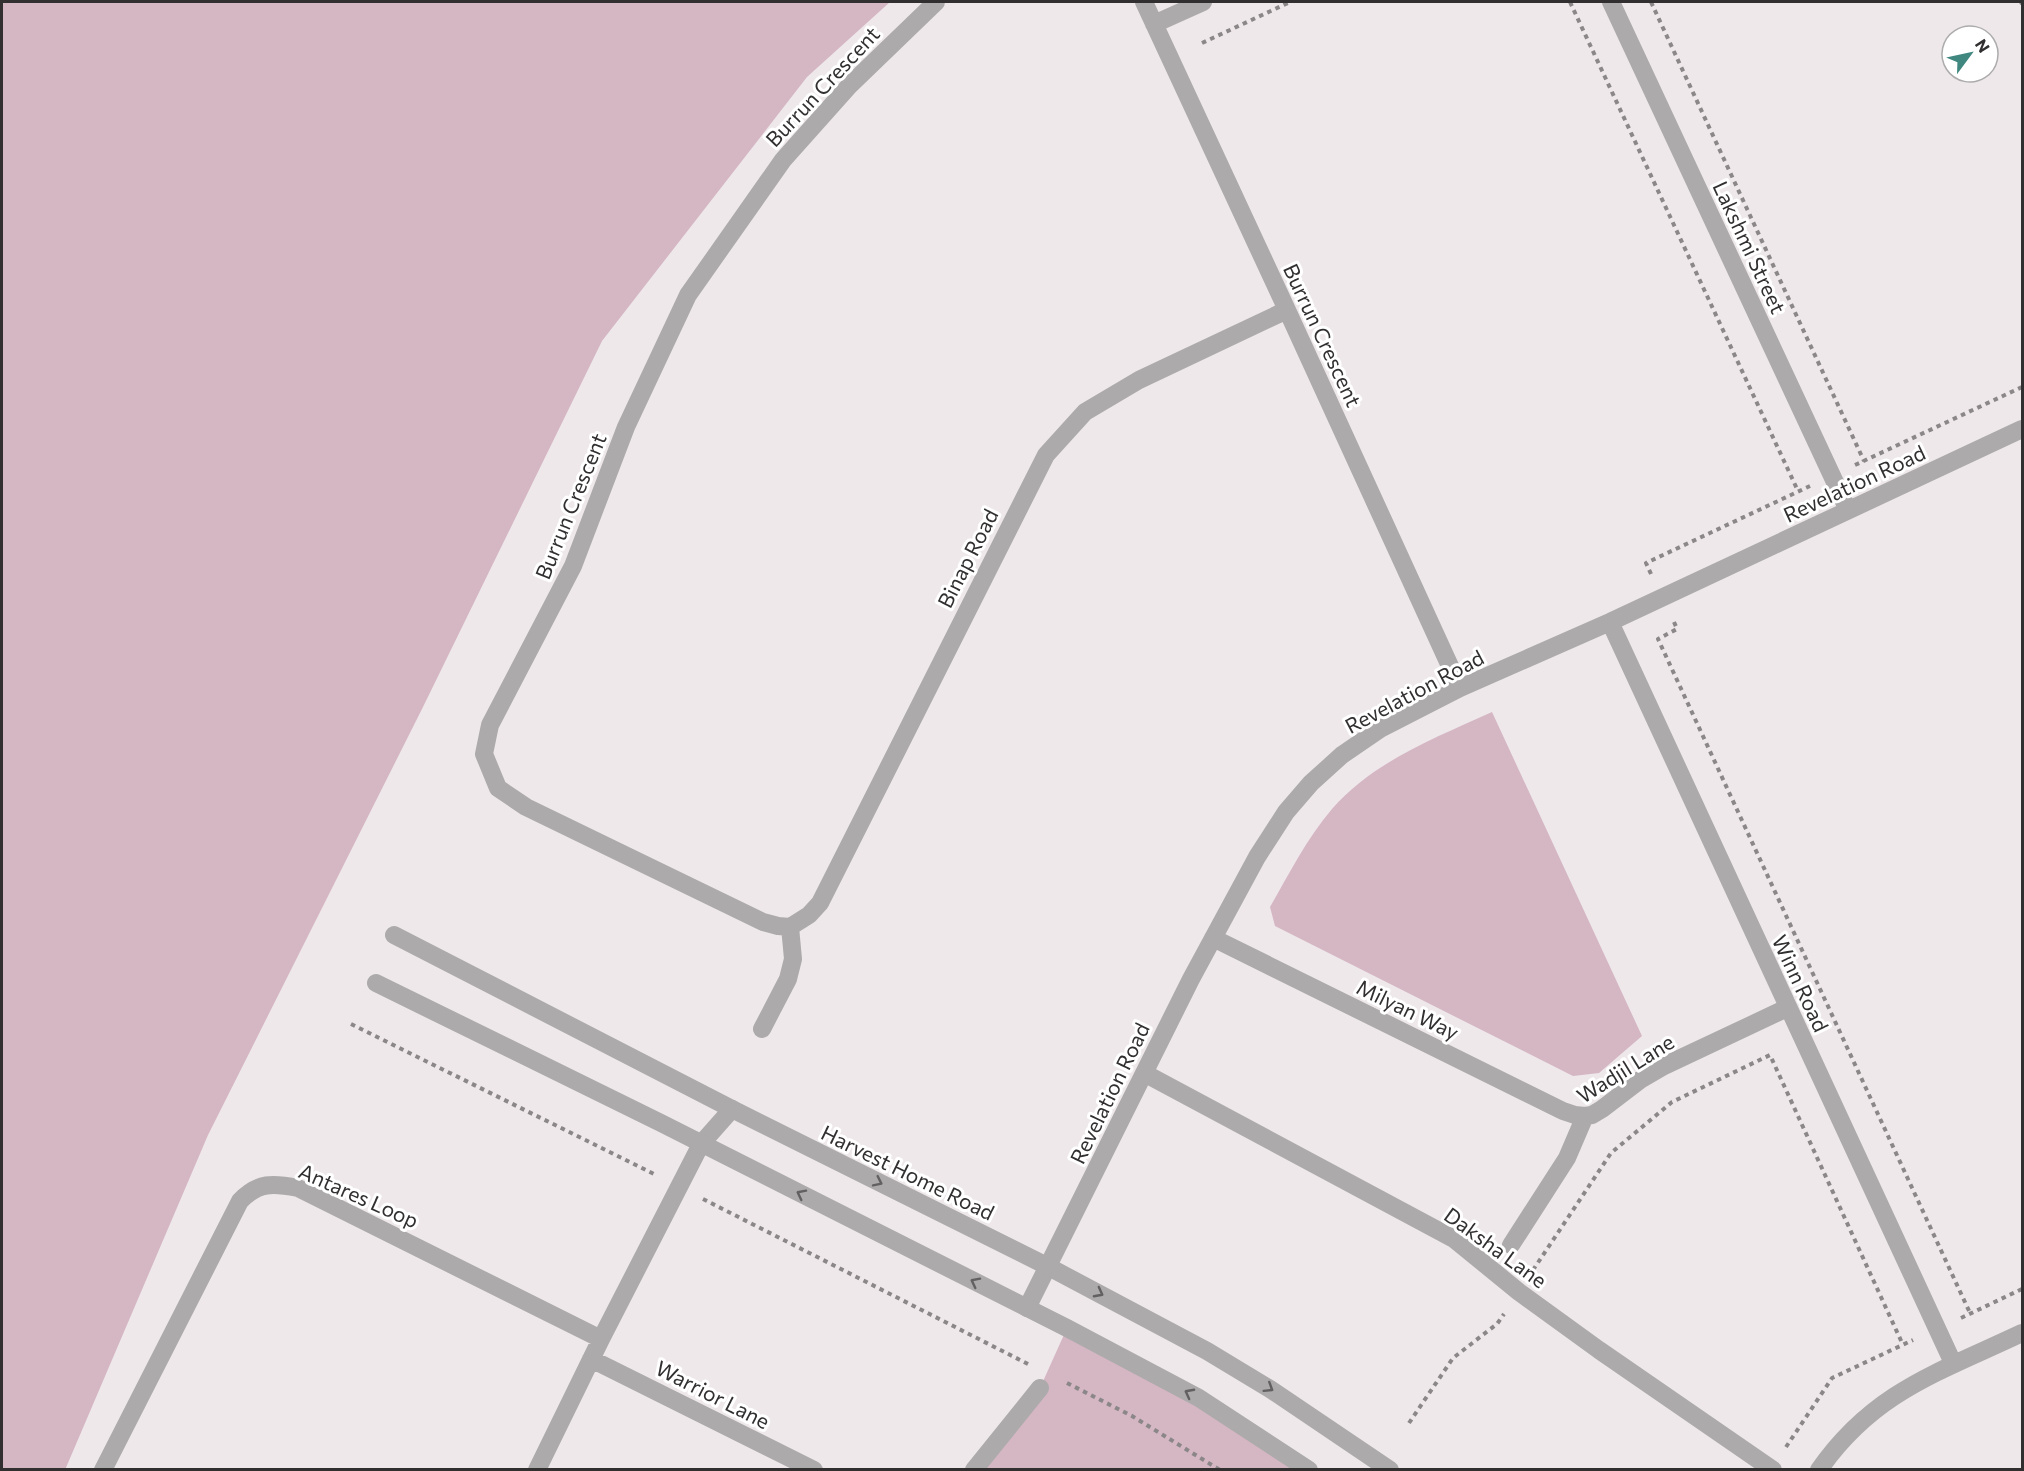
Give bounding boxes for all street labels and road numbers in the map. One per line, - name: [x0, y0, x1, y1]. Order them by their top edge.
- street label: Burrun Crescent: [760, 21, 884, 151]
- street label: Lakshmi Street: [1708, 177, 1792, 317]
- street label: Burrun Crescent: [1279, 259, 1367, 411]
- street label: Burrun Crescent: [529, 429, 611, 583]
- street label: Revelation Road: [1779, 439, 1929, 527]
- street label: Binap Road: [931, 504, 1003, 612]
- street label: Revelation Road: [1340, 644, 1488, 738]
- street label: Winn Road: [1768, 931, 1834, 1035]
- street label: Milyan Way: [1353, 974, 1463, 1045]
- street label: Revelation Road: [1064, 1018, 1154, 1168]
- street label: Wadjil Lane: [1572, 1028, 1678, 1108]
- street label: Harvest Home Road: [817, 1119, 999, 1225]
- street label: Antares Loop: [295, 1157, 423, 1233]
- street label: Daksha Lane: [1440, 1201, 1552, 1293]
- street label: Warrior Lane: [652, 1355, 774, 1433]

